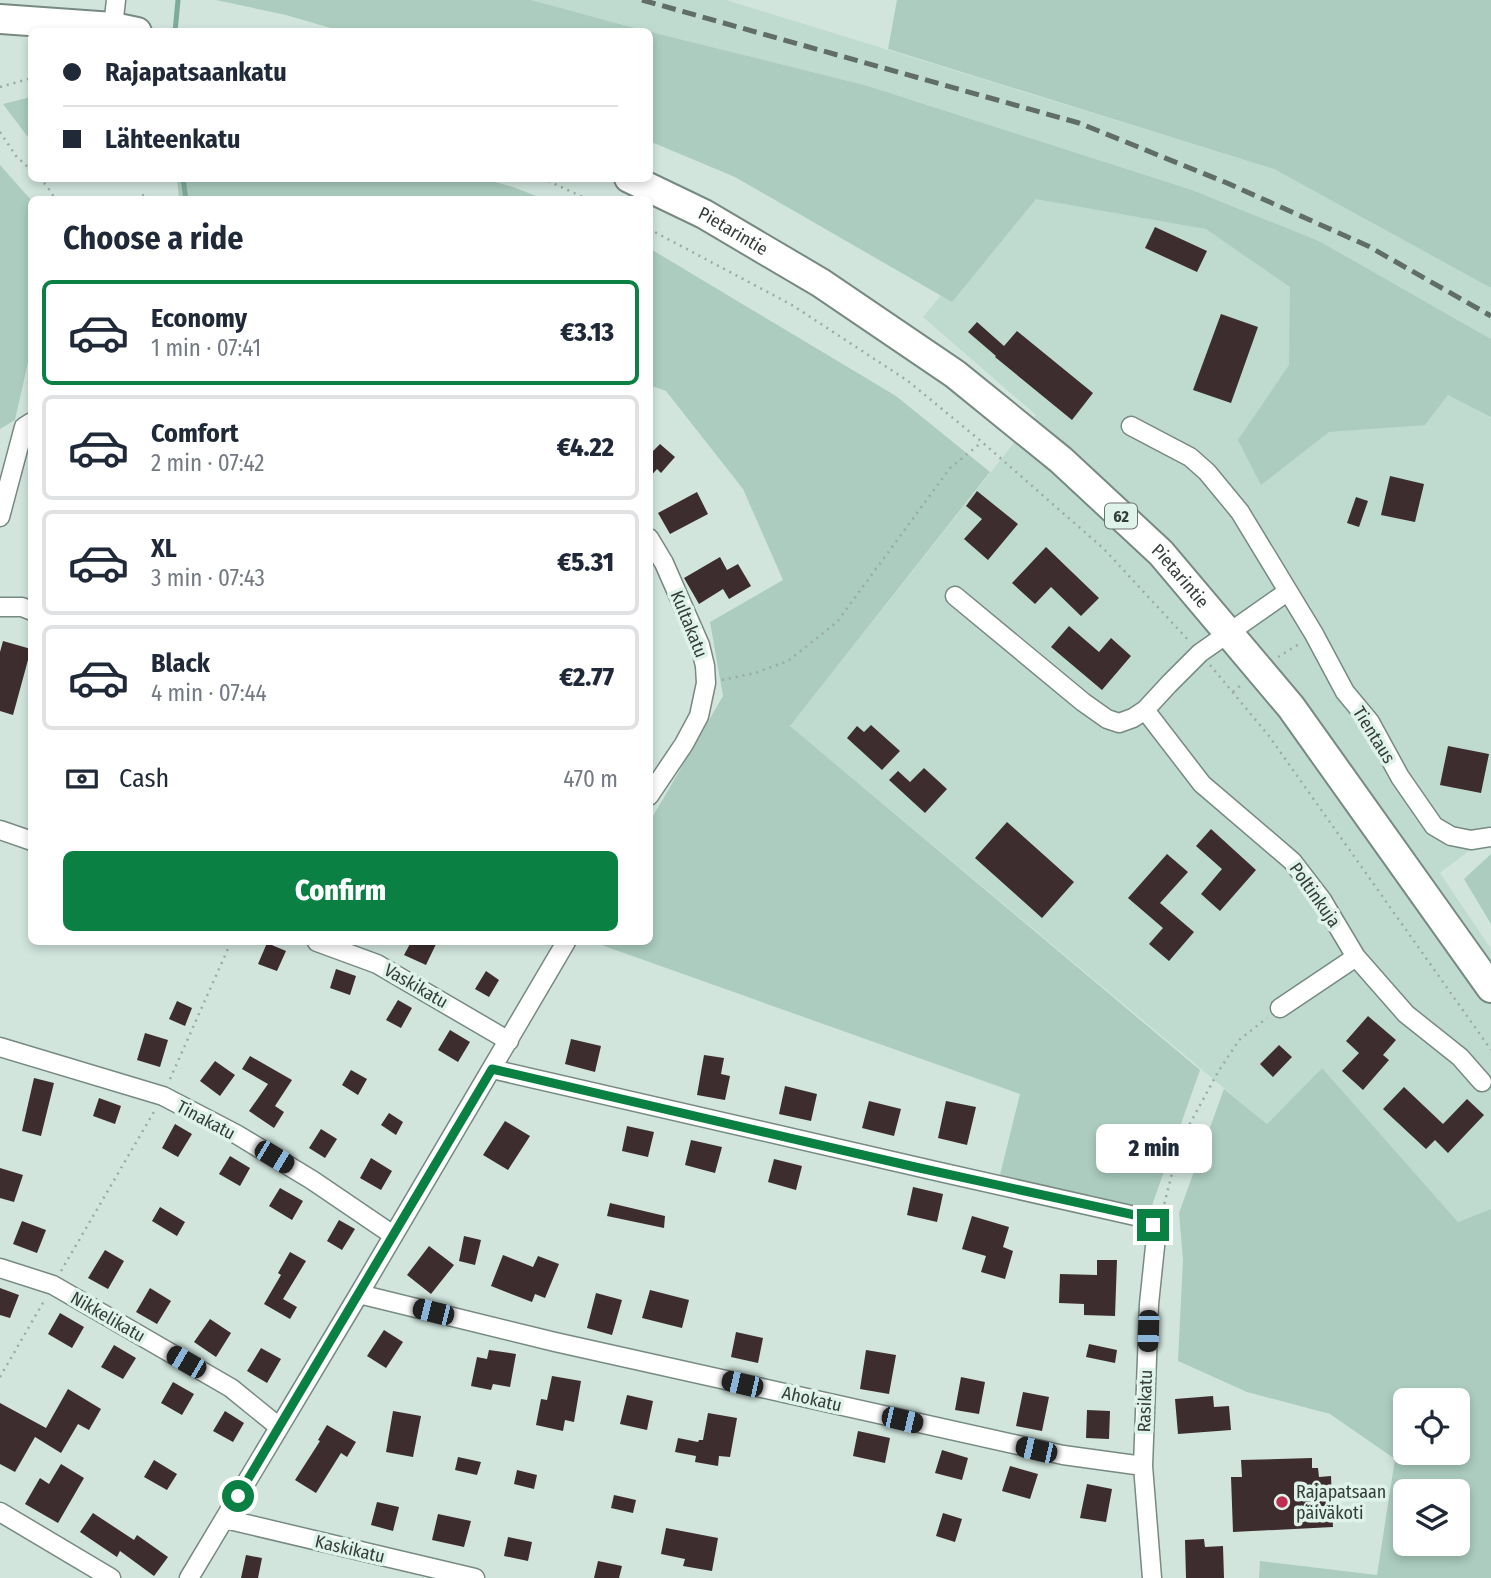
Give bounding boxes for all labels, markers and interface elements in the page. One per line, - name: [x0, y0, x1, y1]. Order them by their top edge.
- text: Rajapatsaankatu: [105, 57, 287, 88]
- text: Lähteenkatu: [105, 124, 241, 155]
- street label: Pietarintie: [695, 202, 772, 260]
- text: Choose a ride: [63, 219, 244, 257]
- icon: car: [67, 301, 130, 364]
- text: Economy: [151, 303, 247, 334]
- text: €3.13: [560, 317, 614, 348]
- text: 1 min · 07:41: [151, 334, 261, 362]
- icon: car: [67, 416, 130, 479]
- text: Comfort: [151, 418, 239, 449]
- text: €4.22: [557, 432, 614, 463]
- text: 2 min · 07:42: [151, 449, 264, 477]
- road number: 62: [1105, 503, 1137, 528]
- icon: car: [67, 531, 130, 594]
- text: XL: [151, 533, 177, 564]
- street label: Pietarintie: [1147, 539, 1214, 613]
- text: €5.31: [557, 547, 614, 578]
- text: 3 min · 07:43: [151, 564, 265, 592]
- street label: Kultakatu: [666, 587, 712, 661]
- icon: car: [67, 646, 130, 709]
- text: Black: [151, 648, 210, 679]
- text: €2.77: [559, 662, 614, 693]
- text: 4 min · 07:44: [151, 679, 267, 707]
- street label: Tientaus: [1348, 702, 1400, 768]
- icon: cash: [63, 760, 101, 798]
- text: Cash: [119, 763, 169, 794]
- text: 470 m: [563, 765, 618, 793]
- button: Confirm: [63, 851, 618, 931]
- street label: Poltinkuja: [1285, 858, 1345, 932]
- street label: Vaskikatu: [380, 959, 452, 1013]
- street label: Tinakatu: [173, 1095, 239, 1145]
- callout: 2 min: [1095, 1124, 1211, 1172]
- text: 2 min: [1129, 1134, 1179, 1162]
- car: [251, 1137, 298, 1177]
- route end: [1137, 1209, 1169, 1241]
- street label: Nikkelikatu: [67, 1287, 149, 1347]
- car: [411, 1297, 456, 1327]
- car: [1137, 1310, 1160, 1352]
- car: [163, 1342, 210, 1382]
- car: [720, 1369, 765, 1399]
- street label: Rasikatu: [1133, 1369, 1157, 1433]
- street label: Ahokatu: [780, 1381, 844, 1417]
- map controls: [1393, 1388, 1470, 1556]
- button: locate: [1393, 1388, 1470, 1465]
- car: [880, 1405, 925, 1435]
- car: [1014, 1435, 1059, 1465]
- button: layers: [1393, 1479, 1470, 1556]
- route start: [222, 1480, 254, 1512]
- place label: Rajapatsaan päiväkoti: [1296, 1481, 1386, 1524]
- marker: Rajapatsaan päiväkoti: [1274, 1494, 1290, 1510]
- street label: Kaskikatu: [313, 1530, 387, 1568]

